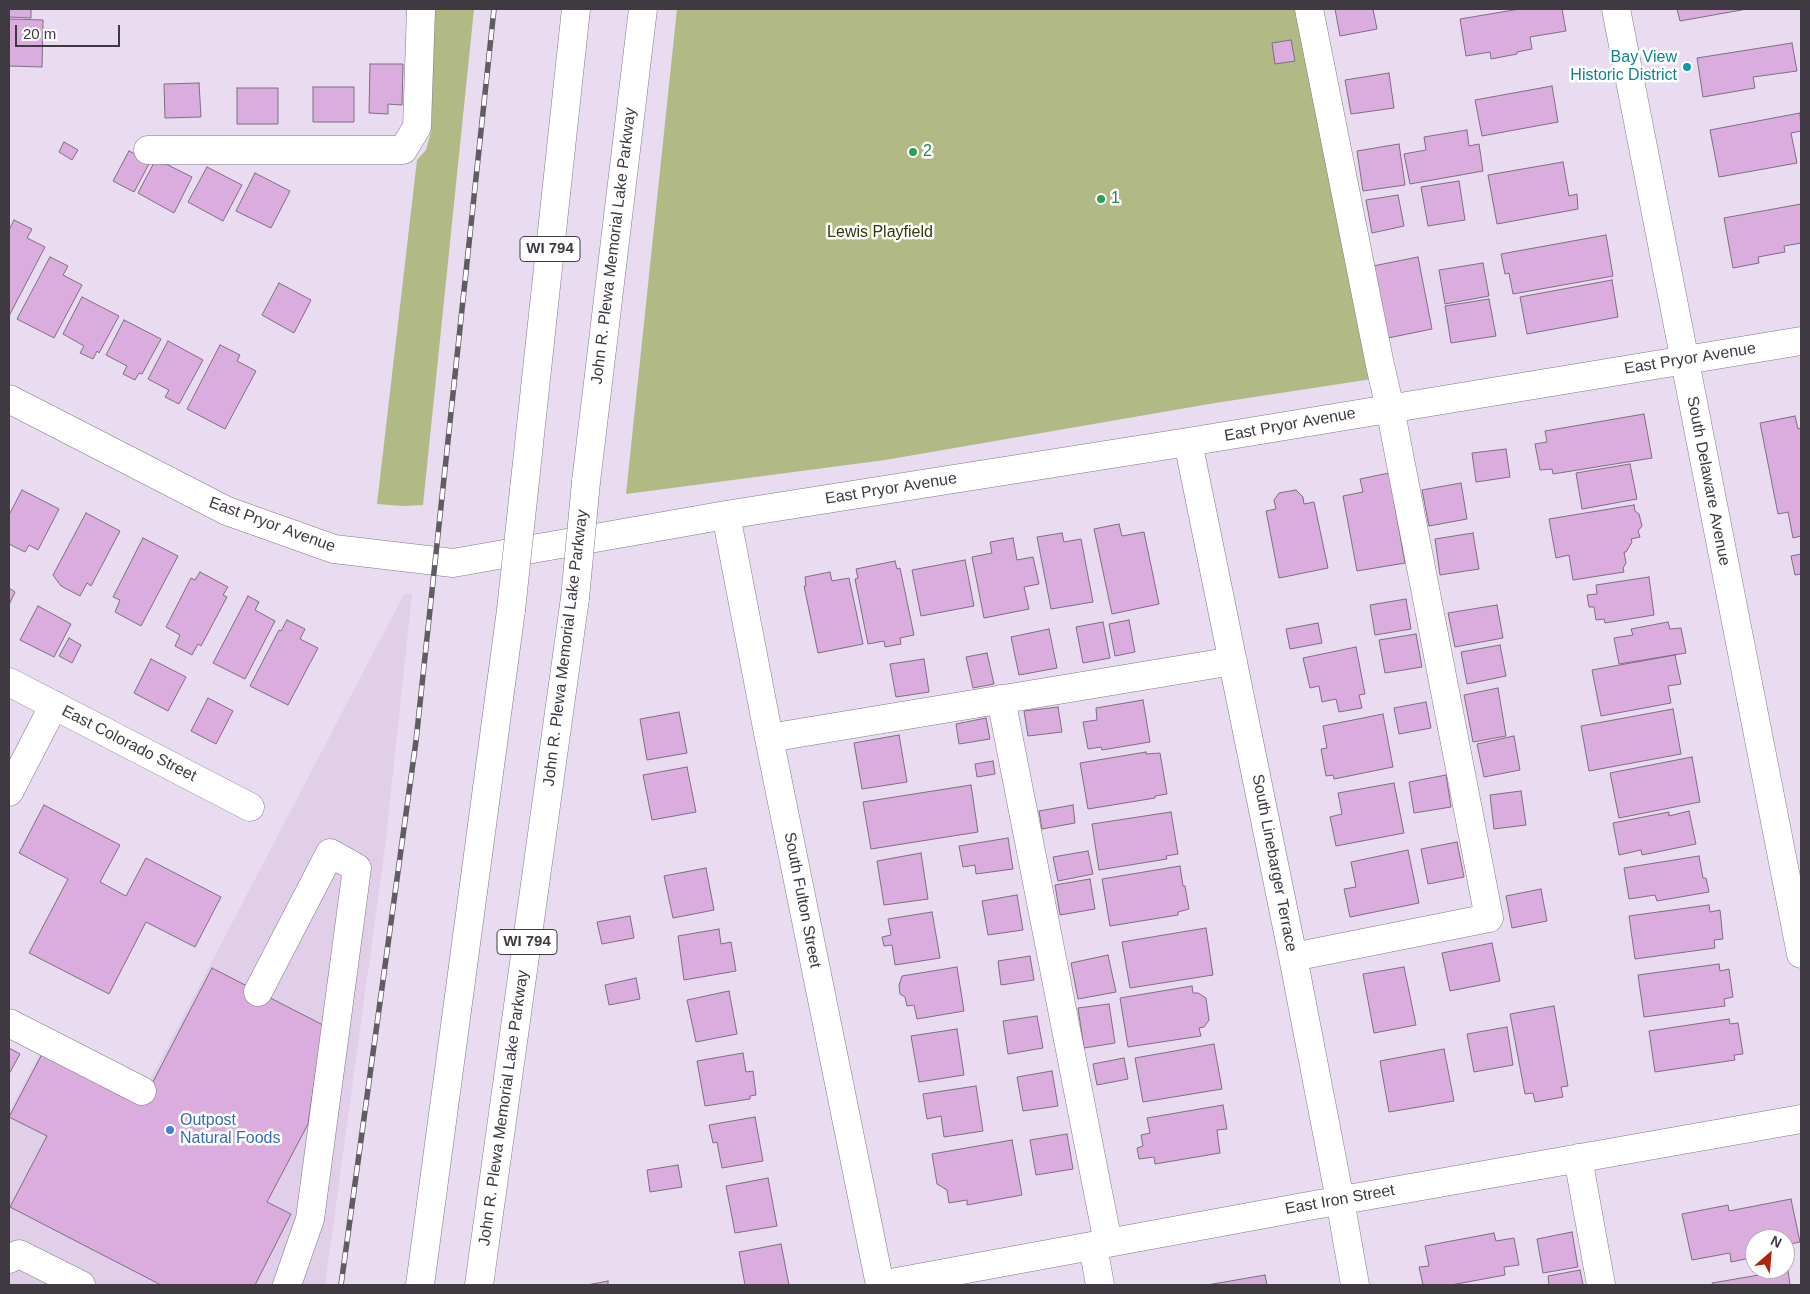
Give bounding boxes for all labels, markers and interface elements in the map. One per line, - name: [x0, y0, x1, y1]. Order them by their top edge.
- scale bar: [18, 15, 122, 47]
- text: 20 m: [23, 25, 56, 42]
- place label: Bay View Historic District: [1570, 48, 1677, 86]
- marker: Bay View Historic District: [1681, 61, 1693, 73]
- street label: John R. Plewa Memorial Lake Parkway: [588, 107, 640, 385]
- place label: 2: [923, 142, 932, 162]
- marker: 2: [907, 146, 919, 158]
- place label: 1: [1111, 189, 1120, 209]
- marker: 1: [1095, 193, 1107, 205]
- park label: Lewis Playfield: [827, 223, 933, 243]
- road number: WI 794: [520, 236, 580, 262]
- street label: East Pryor Avenue: [1623, 339, 1757, 379]
- street label: South Delaware Avenue: [1682, 395, 1734, 567]
- street label: East Pryor Avenue: [1223, 404, 1357, 446]
- street label: East Pryor Avenue: [824, 469, 958, 509]
- street label: East Pryor Avenue: [206, 493, 338, 557]
- street label: John R. Plewa Memorial Lake Parkway: [540, 509, 592, 787]
- street label: East Colorado Street: [58, 702, 200, 786]
- street label: South Linebarger Terrace: [1247, 773, 1301, 953]
- street label: South Fulton Street: [779, 831, 825, 969]
- road number: WI 794: [497, 930, 557, 954]
- street label: John R. Plewa Memorial Lake Parkway: [475, 969, 533, 1247]
- place label: Outpost Natural Foods: [180, 1111, 280, 1149]
- marker: Outpost Natural Foods: [164, 1124, 176, 1136]
- street label: East Iron Street: [1284, 1181, 1396, 1219]
- north arrow: [1745, 1229, 1795, 1279]
- text: N: [1768, 1232, 1784, 1251]

